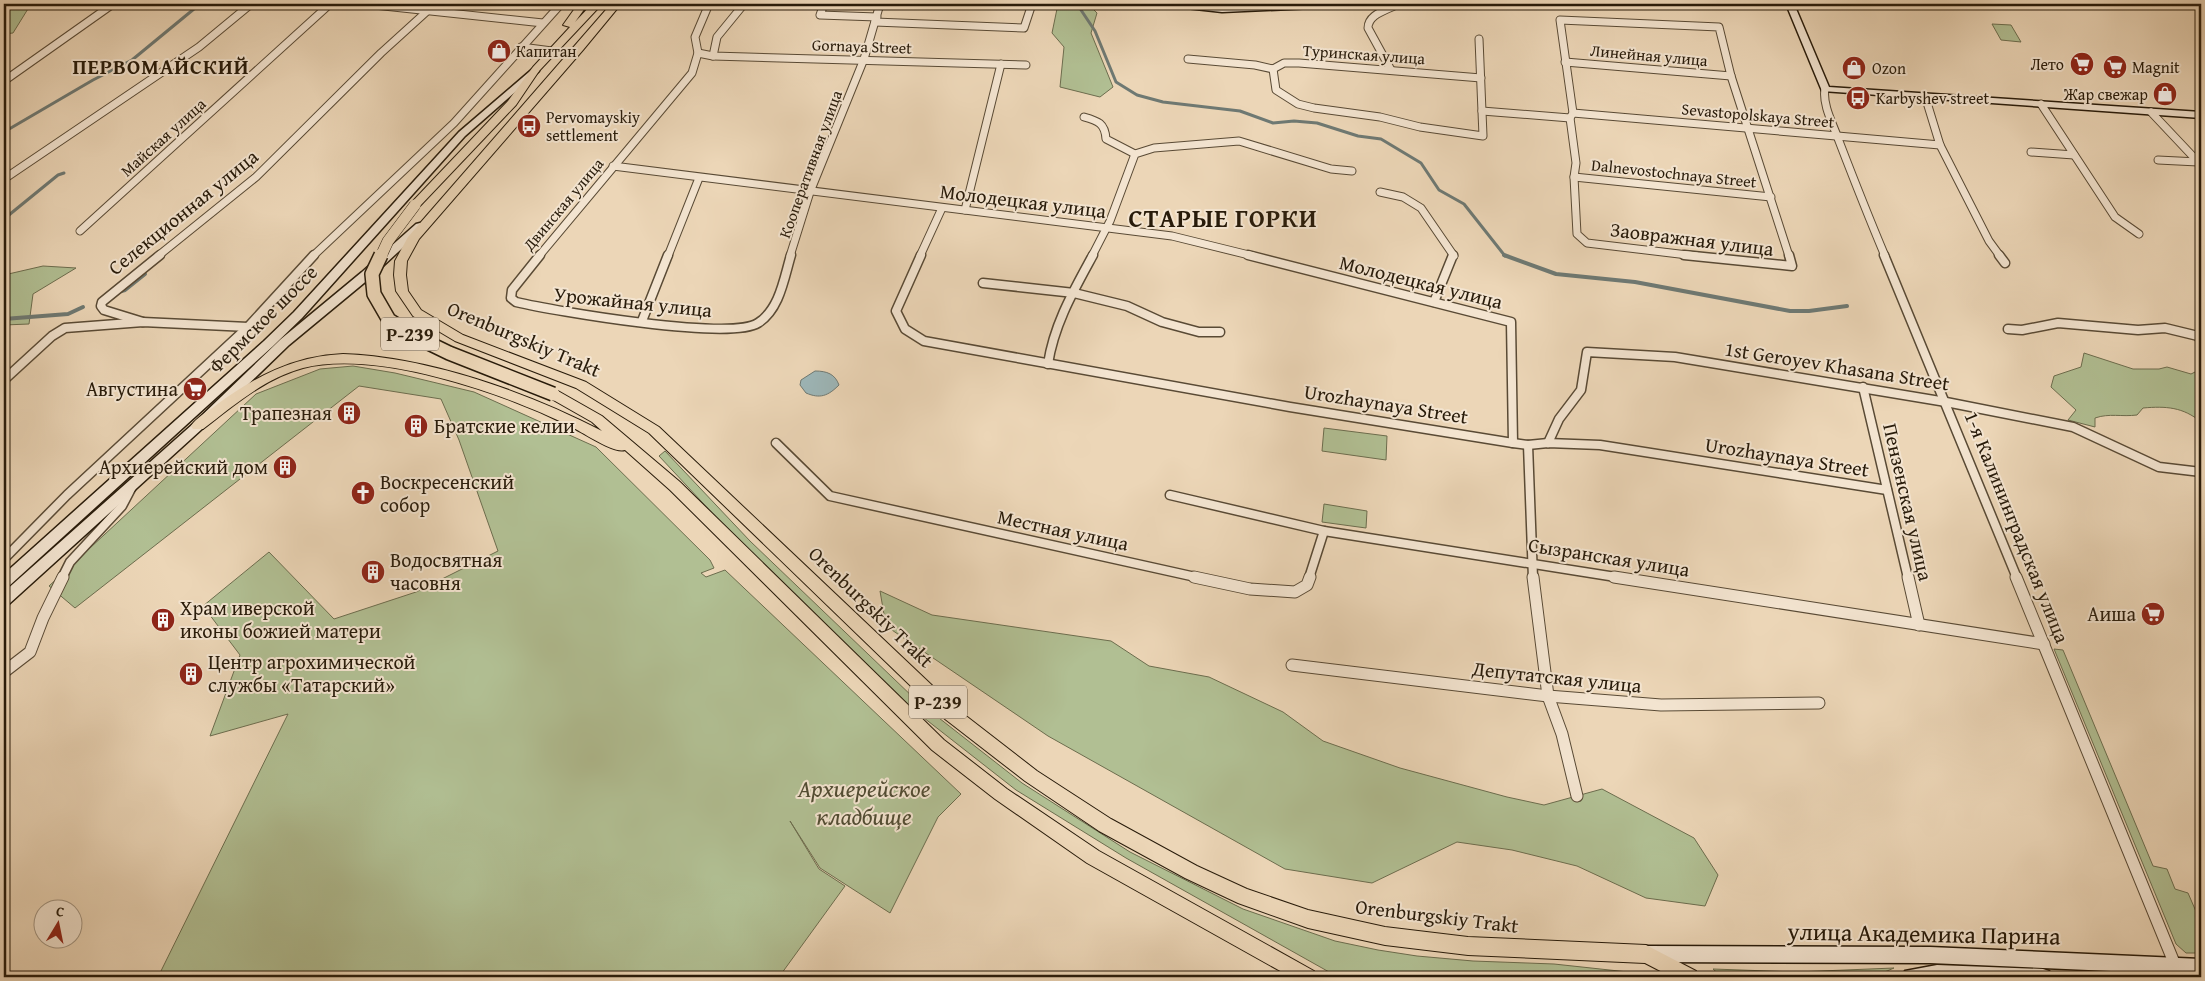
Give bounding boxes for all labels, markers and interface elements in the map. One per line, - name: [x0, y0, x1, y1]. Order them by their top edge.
- street label: Gornaya Street: [812, 32, 913, 60]
- shop icon: Капитан: [486, 38, 512, 64]
- street label: Туринская улица: [1302, 38, 1426, 70]
- street label: Линейная улица: [1589, 38, 1709, 72]
- place label: Капитан: [516, 39, 577, 63]
- district label: ПЕРВОМАЙСКИЙ: [72, 51, 250, 82]
- supermarket icon: Лето: [2069, 51, 2095, 77]
- place label: Лето: [2030, 52, 2064, 76]
- supermarket icon: Magnit: [2102, 54, 2128, 80]
- shop icon: Ozon: [1841, 55, 1867, 81]
- place label: Magnit: [2132, 55, 2180, 79]
- place label: Ozon: [1872, 56, 1906, 80]
- shop icon: Жар свежар: [2152, 81, 2178, 107]
- place label: Жар свежар: [2063, 82, 2148, 106]
- bus stop icon: Karbyshev street: [1845, 85, 1871, 111]
- street label: Кооперативная улица: [772, 86, 848, 241]
- place label: Karbyshev street: [1876, 86, 1990, 110]
- street label: Майская улица: [115, 92, 211, 182]
- street label: Sevastopolskaya Street: [1681, 96, 1836, 134]
- place label: Pervomayskiy settlement: [546, 105, 640, 147]
- bus stop icon: Pervomayskiy settlement: [516, 113, 542, 139]
- street label: Селекционная улица: [101, 142, 264, 281]
- street label: Двинская улица: [516, 152, 609, 256]
- street label: Dalnevostochnaya Street: [1590, 152, 1758, 194]
- street label: Молодецкая улица: [938, 176, 1108, 225]
- district label: СТАРЫЕ ГОРКИ: [1129, 200, 1317, 236]
- street label: Заовражная улица: [1609, 214, 1776, 263]
- street label: Молодецкая улица: [1336, 247, 1506, 316]
- street label: Фермское шоссе: [202, 258, 324, 380]
- street label: Урожайная улица: [553, 279, 714, 324]
- street label: Orenburgskiy Trakt: [443, 293, 605, 384]
- road number: Р-239: [381, 318, 439, 350]
- street label: 1st Geroyev Khasana Street: [1723, 333, 1952, 398]
- place label: Августина: [86, 374, 178, 403]
- supermarket icon: Августина: [182, 376, 208, 402]
- street label: Urozhaynaya Street: [1302, 376, 1470, 431]
- place label: Трапезная: [240, 398, 332, 427]
- building icon: Трапезная: [336, 400, 362, 426]
- street label: 1-я Калининградская улица: [1958, 406, 2078, 648]
- place label: Братские келии: [434, 411, 575, 440]
- building icon: Братские келии: [403, 413, 429, 439]
- street label: Пензенская улица: [1876, 420, 1941, 584]
- street label: Urozhaynaya Street: [1703, 429, 1871, 484]
- place label: Архиерейский дом: [99, 452, 268, 481]
- building icon: Архиерейский дом: [272, 454, 298, 480]
- place label: Воскресенский собор: [380, 467, 514, 519]
- church icon: Воскресенский собор: [350, 480, 376, 506]
- street label: Местная улица: [995, 501, 1132, 558]
- street label: Сызранская улица: [1526, 529, 1692, 584]
- street label: Orenburgskiy Trakt: [802, 539, 940, 674]
- place label: Водосвятная часовня: [390, 545, 502, 597]
- building icon: Водосвятная часовня: [360, 559, 386, 585]
- place label: Храм иверской иконы божией матери: [180, 593, 381, 645]
- place label: Аиша: [2087, 599, 2136, 628]
- supermarket icon: Аиша: [2140, 601, 2166, 627]
- building icon: Храм иверской иконы божией матери: [150, 607, 176, 633]
- place label: Центр агрохимической службы «Татарский»: [208, 647, 416, 699]
- street label: Депутатская улица: [1470, 653, 1644, 700]
- building icon: Центр агрохимической службы «Татарский»: [178, 661, 204, 687]
- road number: Р-239: [909, 686, 967, 719]
- park label: Архиерейское кладбище: [797, 771, 931, 834]
- street label: Orenburgskiy Trakt: [1354, 891, 1520, 940]
- north arrow: [32, 898, 82, 948]
- text: С: [55, 901, 66, 922]
- street label: улица Академика Парина: [1786, 914, 2061, 953]

